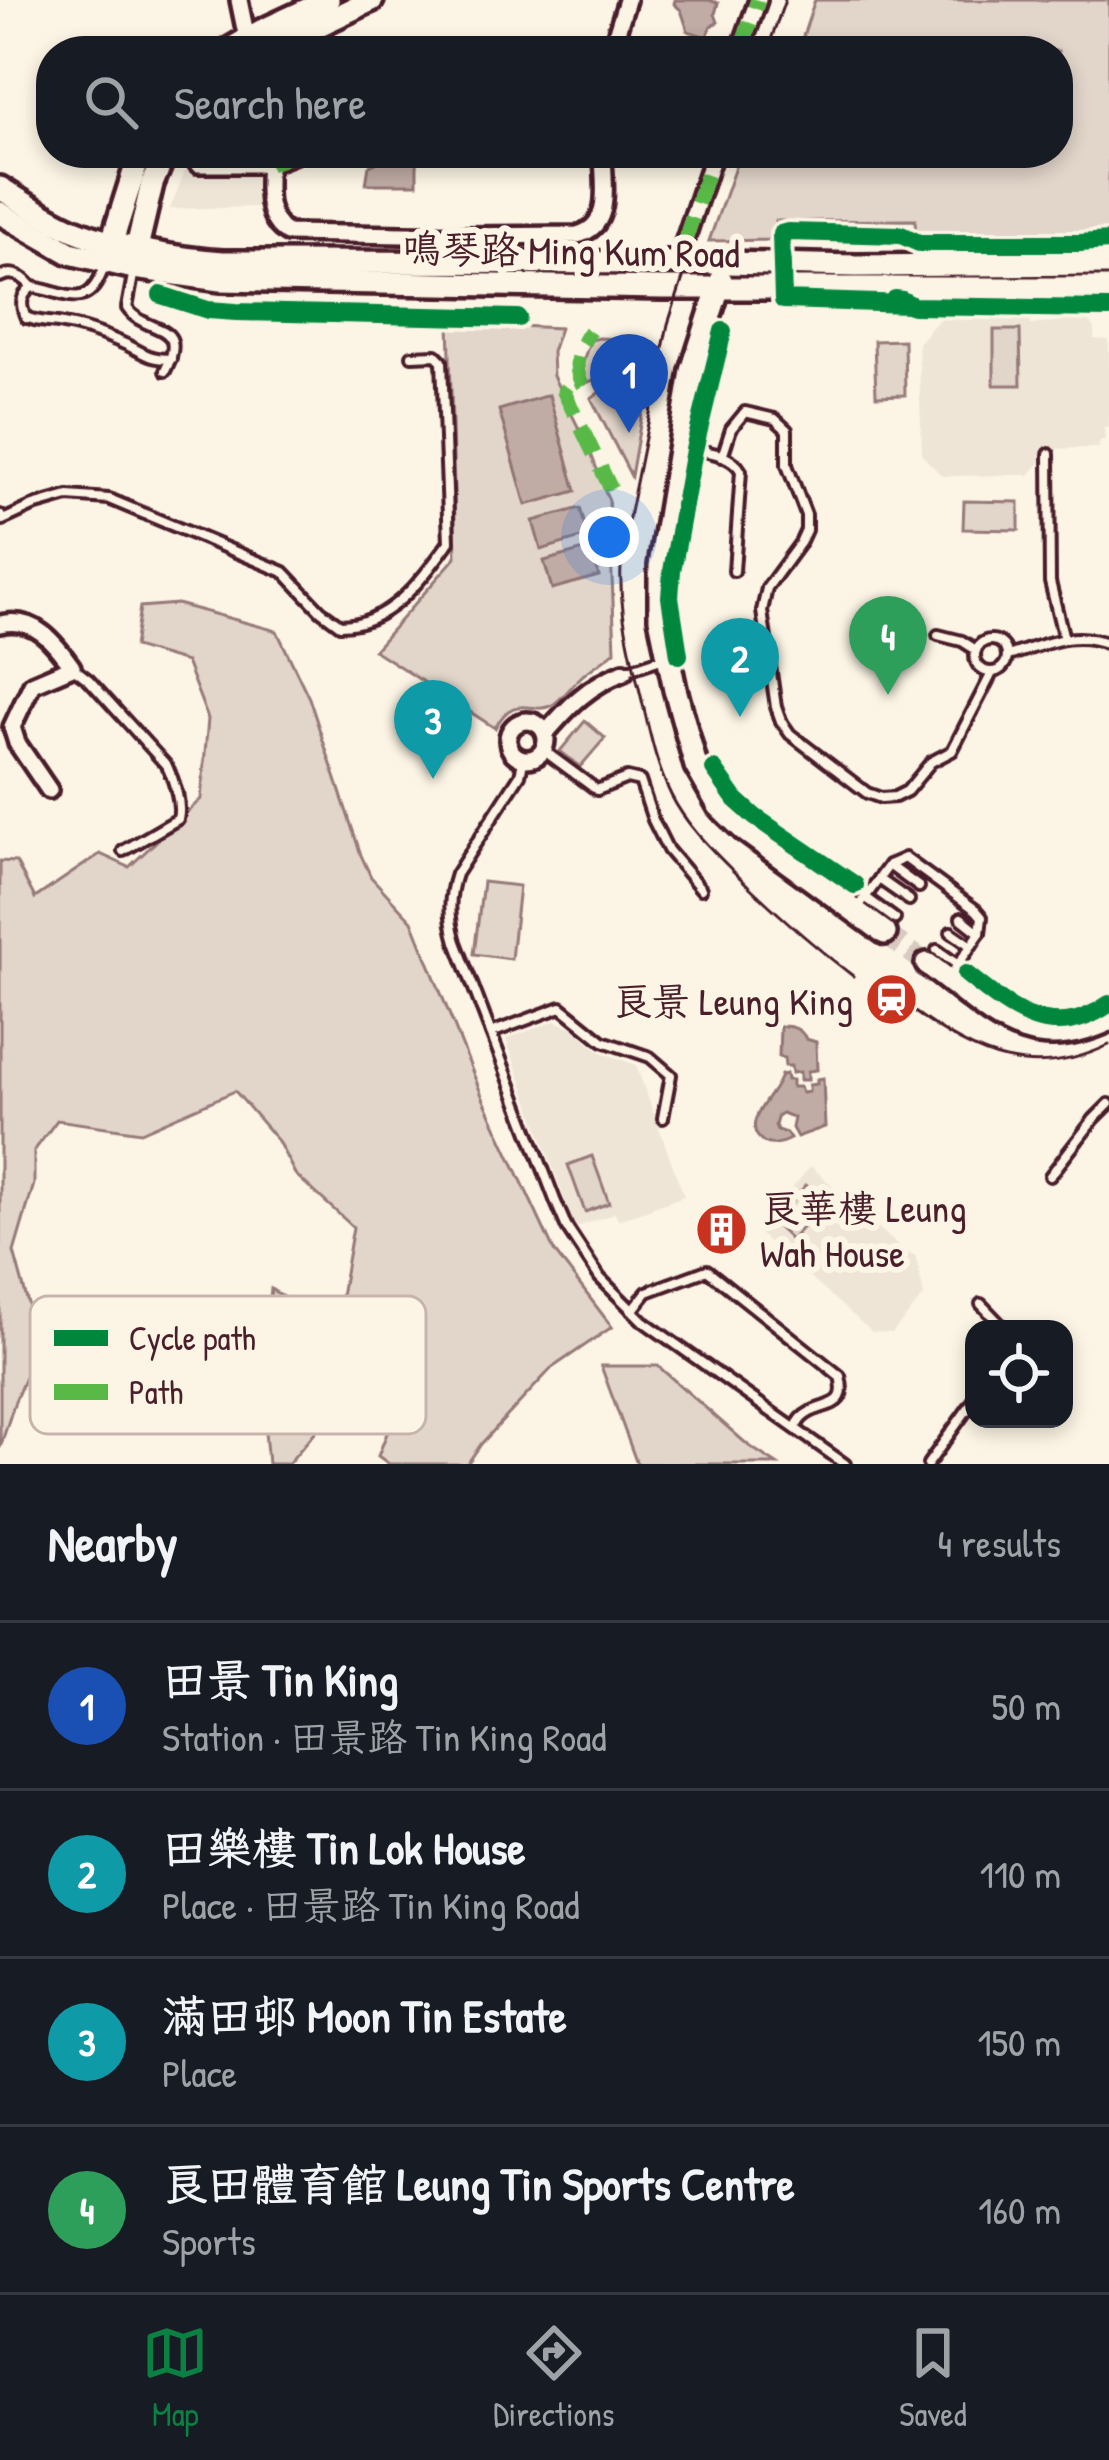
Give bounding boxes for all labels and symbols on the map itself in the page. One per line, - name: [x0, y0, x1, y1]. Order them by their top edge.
- street label: 鳴琴路 Ming Kum Road: [402, 221, 740, 279]
- pin: 1: [590, 334, 668, 433]
- your location: [579, 507, 639, 567]
- pin: 4: [849, 596, 927, 695]
- pin: 2: [701, 618, 779, 717]
- pin: 3: [394, 680, 472, 779]
- station icon: 良景 Leung King: [864, 972, 920, 1028]
- place label: 良景 Leung King: [612, 974, 853, 1027]
- place label: 良華樓 Leung Wah House: [760, 1181, 967, 1279]
- building icon: 良華樓 Leung Wah House: [693, 1201, 749, 1257]
- legend: [30, 1296, 426, 1434]
- text: Cycle path: [129, 1316, 256, 1361]
- text: Path: [129, 1370, 183, 1414]

